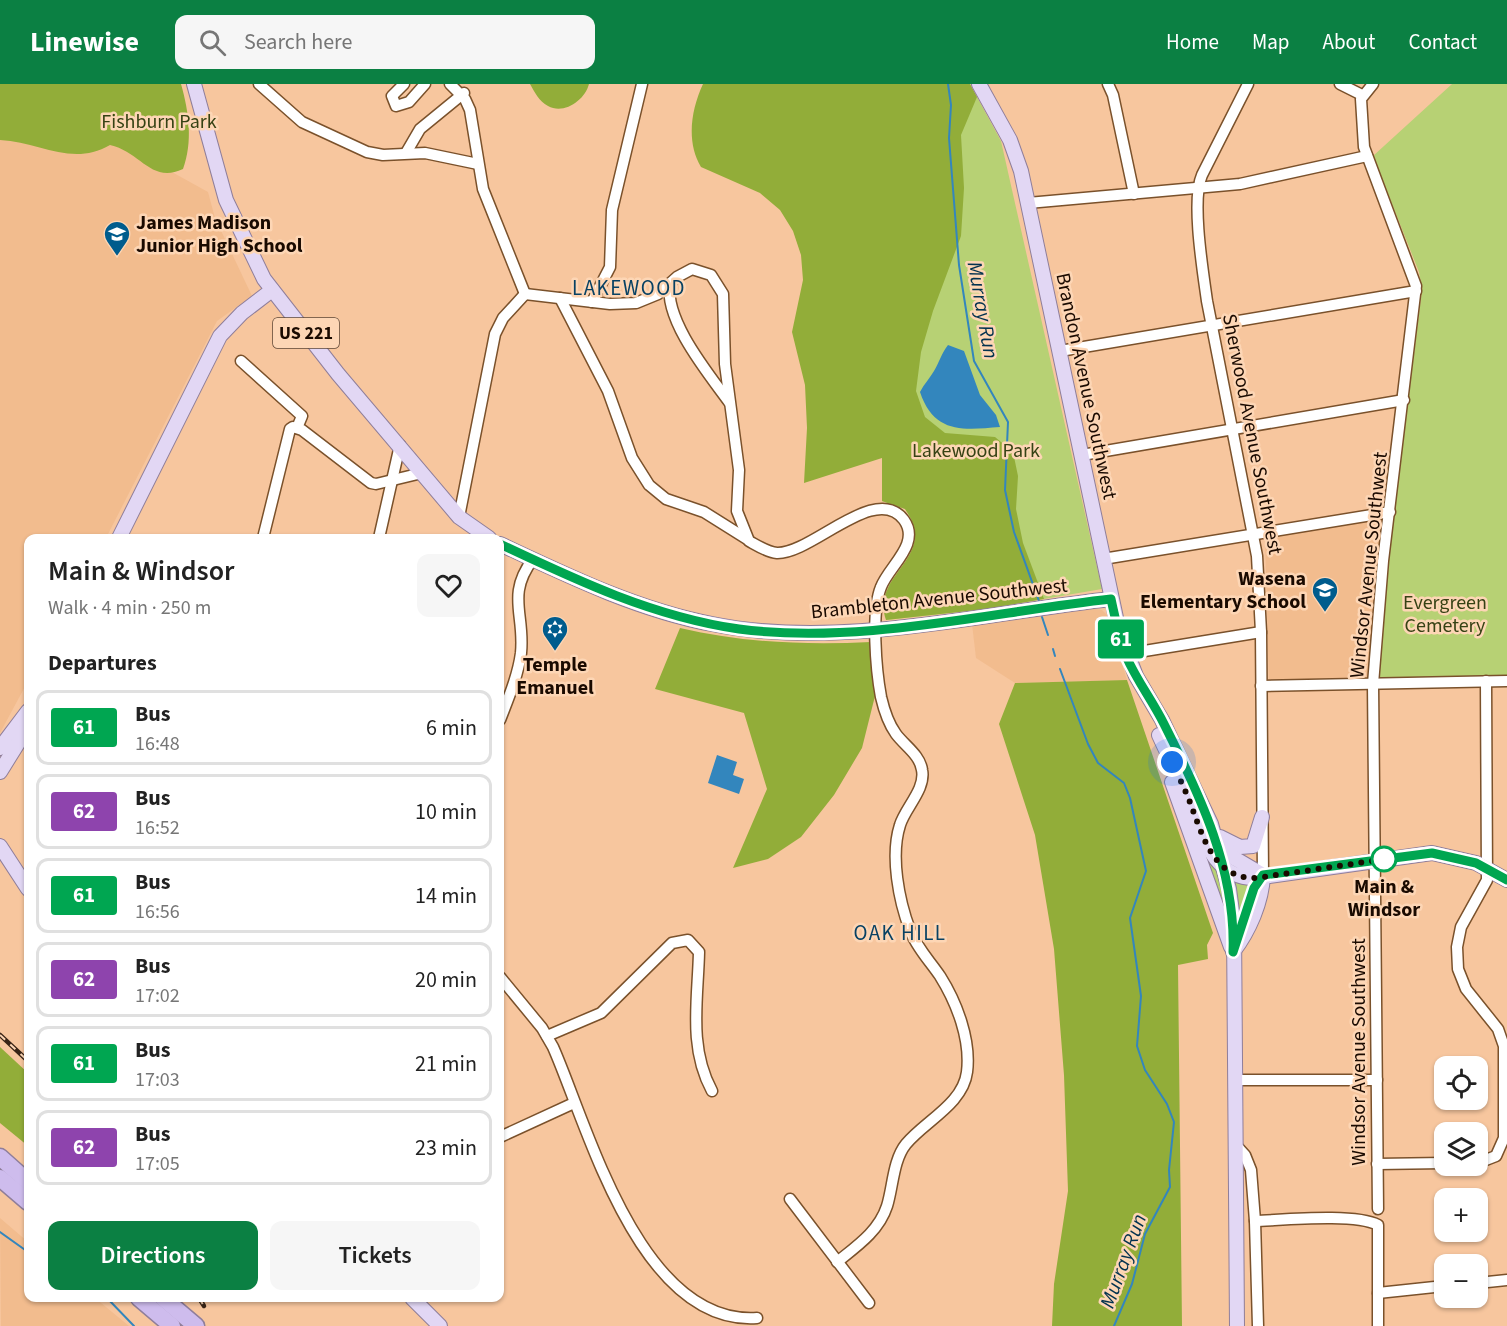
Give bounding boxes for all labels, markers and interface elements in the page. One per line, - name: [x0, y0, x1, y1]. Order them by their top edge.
- search box: [175, 15, 595, 69]
- text: Linewise: [30, 22, 139, 62]
- icon: search: [196, 26, 229, 59]
- text: Search here: [244, 26, 352, 58]
- text: Home: [1166, 27, 1219, 57]
- text: Map: [1252, 27, 1290, 57]
- text: About: [1323, 27, 1375, 57]
- text: Contact: [1408, 27, 1477, 57]
- park label: Fishburn Park: [101, 108, 217, 136]
- place label: James Madison Junior High School: [136, 209, 303, 260]
- school or university icon: James Madison Junior High School: [102, 219, 132, 257]
- water label: Murray Run: [960, 259, 1006, 361]
- street label: Brandon Avenue Southwest: [1048, 270, 1124, 502]
- district label: LAKEWOOD: [572, 273, 686, 303]
- street label: Sherwood Avenue Southwest: [1215, 312, 1289, 557]
- road number: US 221: [273, 318, 339, 348]
- park label: Lakewood Park: [912, 437, 1040, 465]
- street label: Windsor Avenue Southwest: [1343, 450, 1395, 680]
- text: Main & Windsor: [48, 551, 235, 591]
- button: heart: [417, 554, 480, 617]
- place label: Wasena Elementary School: [1140, 565, 1306, 616]
- street label: Brambleton Avenue Southwest: [810, 572, 1069, 626]
- school or university icon: Wasena Elementary School: [1310, 575, 1340, 613]
- park label: Evergreen Cemetery: [1403, 589, 1487, 640]
- text: Walk · 4 min · 250 m: [48, 594, 211, 622]
- synagogue icon: Temple Emanuel: [540, 614, 570, 652]
- line badge: 61: [1094, 620, 1148, 658]
- text: 61: [1110, 624, 1132, 654]
- text: Departures: [48, 647, 157, 679]
- place label: Temple Emanuel: [516, 651, 594, 702]
- text: Bus: [135, 698, 171, 730]
- text: 61: [73, 712, 95, 742]
- text: 6 min: [426, 712, 477, 744]
- text: 16:48: [135, 730, 180, 758]
- your location: [1157, 747, 1187, 777]
- text: Bus: [135, 782, 171, 814]
- text: 62: [73, 796, 95, 826]
- text: 10 min: [415, 796, 477, 828]
- text: 16:52: [135, 814, 180, 842]
- marker: Main & Windsor: [1371, 846, 1397, 872]
- text: Bus: [135, 866, 171, 898]
- place label: Main & Windsor: [1348, 873, 1420, 924]
- text: 61: [73, 880, 95, 910]
- text: 14 min: [415, 880, 477, 912]
- text: 16:56: [135, 898, 180, 926]
- district label: OAK HILL: [853, 918, 947, 948]
- street label: Windsor Avenue Southwest: [1345, 938, 1373, 1166]
- text: Bus: [135, 950, 171, 982]
- text: 62: [73, 964, 95, 994]
- text: 20 min: [415, 964, 477, 996]
- text: 17:02: [135, 982, 180, 1010]
- text: Bus: [135, 1034, 171, 1066]
- text: 61: [73, 1048, 95, 1078]
- text: 21 min: [415, 1048, 477, 1080]
- map controls: [1434, 1056, 1488, 1308]
- button: locate: [1434, 1056, 1488, 1110]
- text: 17:03: [135, 1066, 180, 1094]
- text: Bus: [135, 1118, 171, 1150]
- button: layers: [1434, 1122, 1488, 1176]
- text: 62: [73, 1132, 95, 1162]
- text: 23 min: [415, 1132, 477, 1164]
- text: 17:05: [135, 1150, 180, 1178]
- button: +: [1434, 1188, 1488, 1242]
- water label: Murray Run: [1092, 1210, 1154, 1312]
- button: Directions: [48, 1221, 258, 1290]
- button: Tickets: [270, 1221, 480, 1290]
- button: −: [1434, 1254, 1488, 1308]

